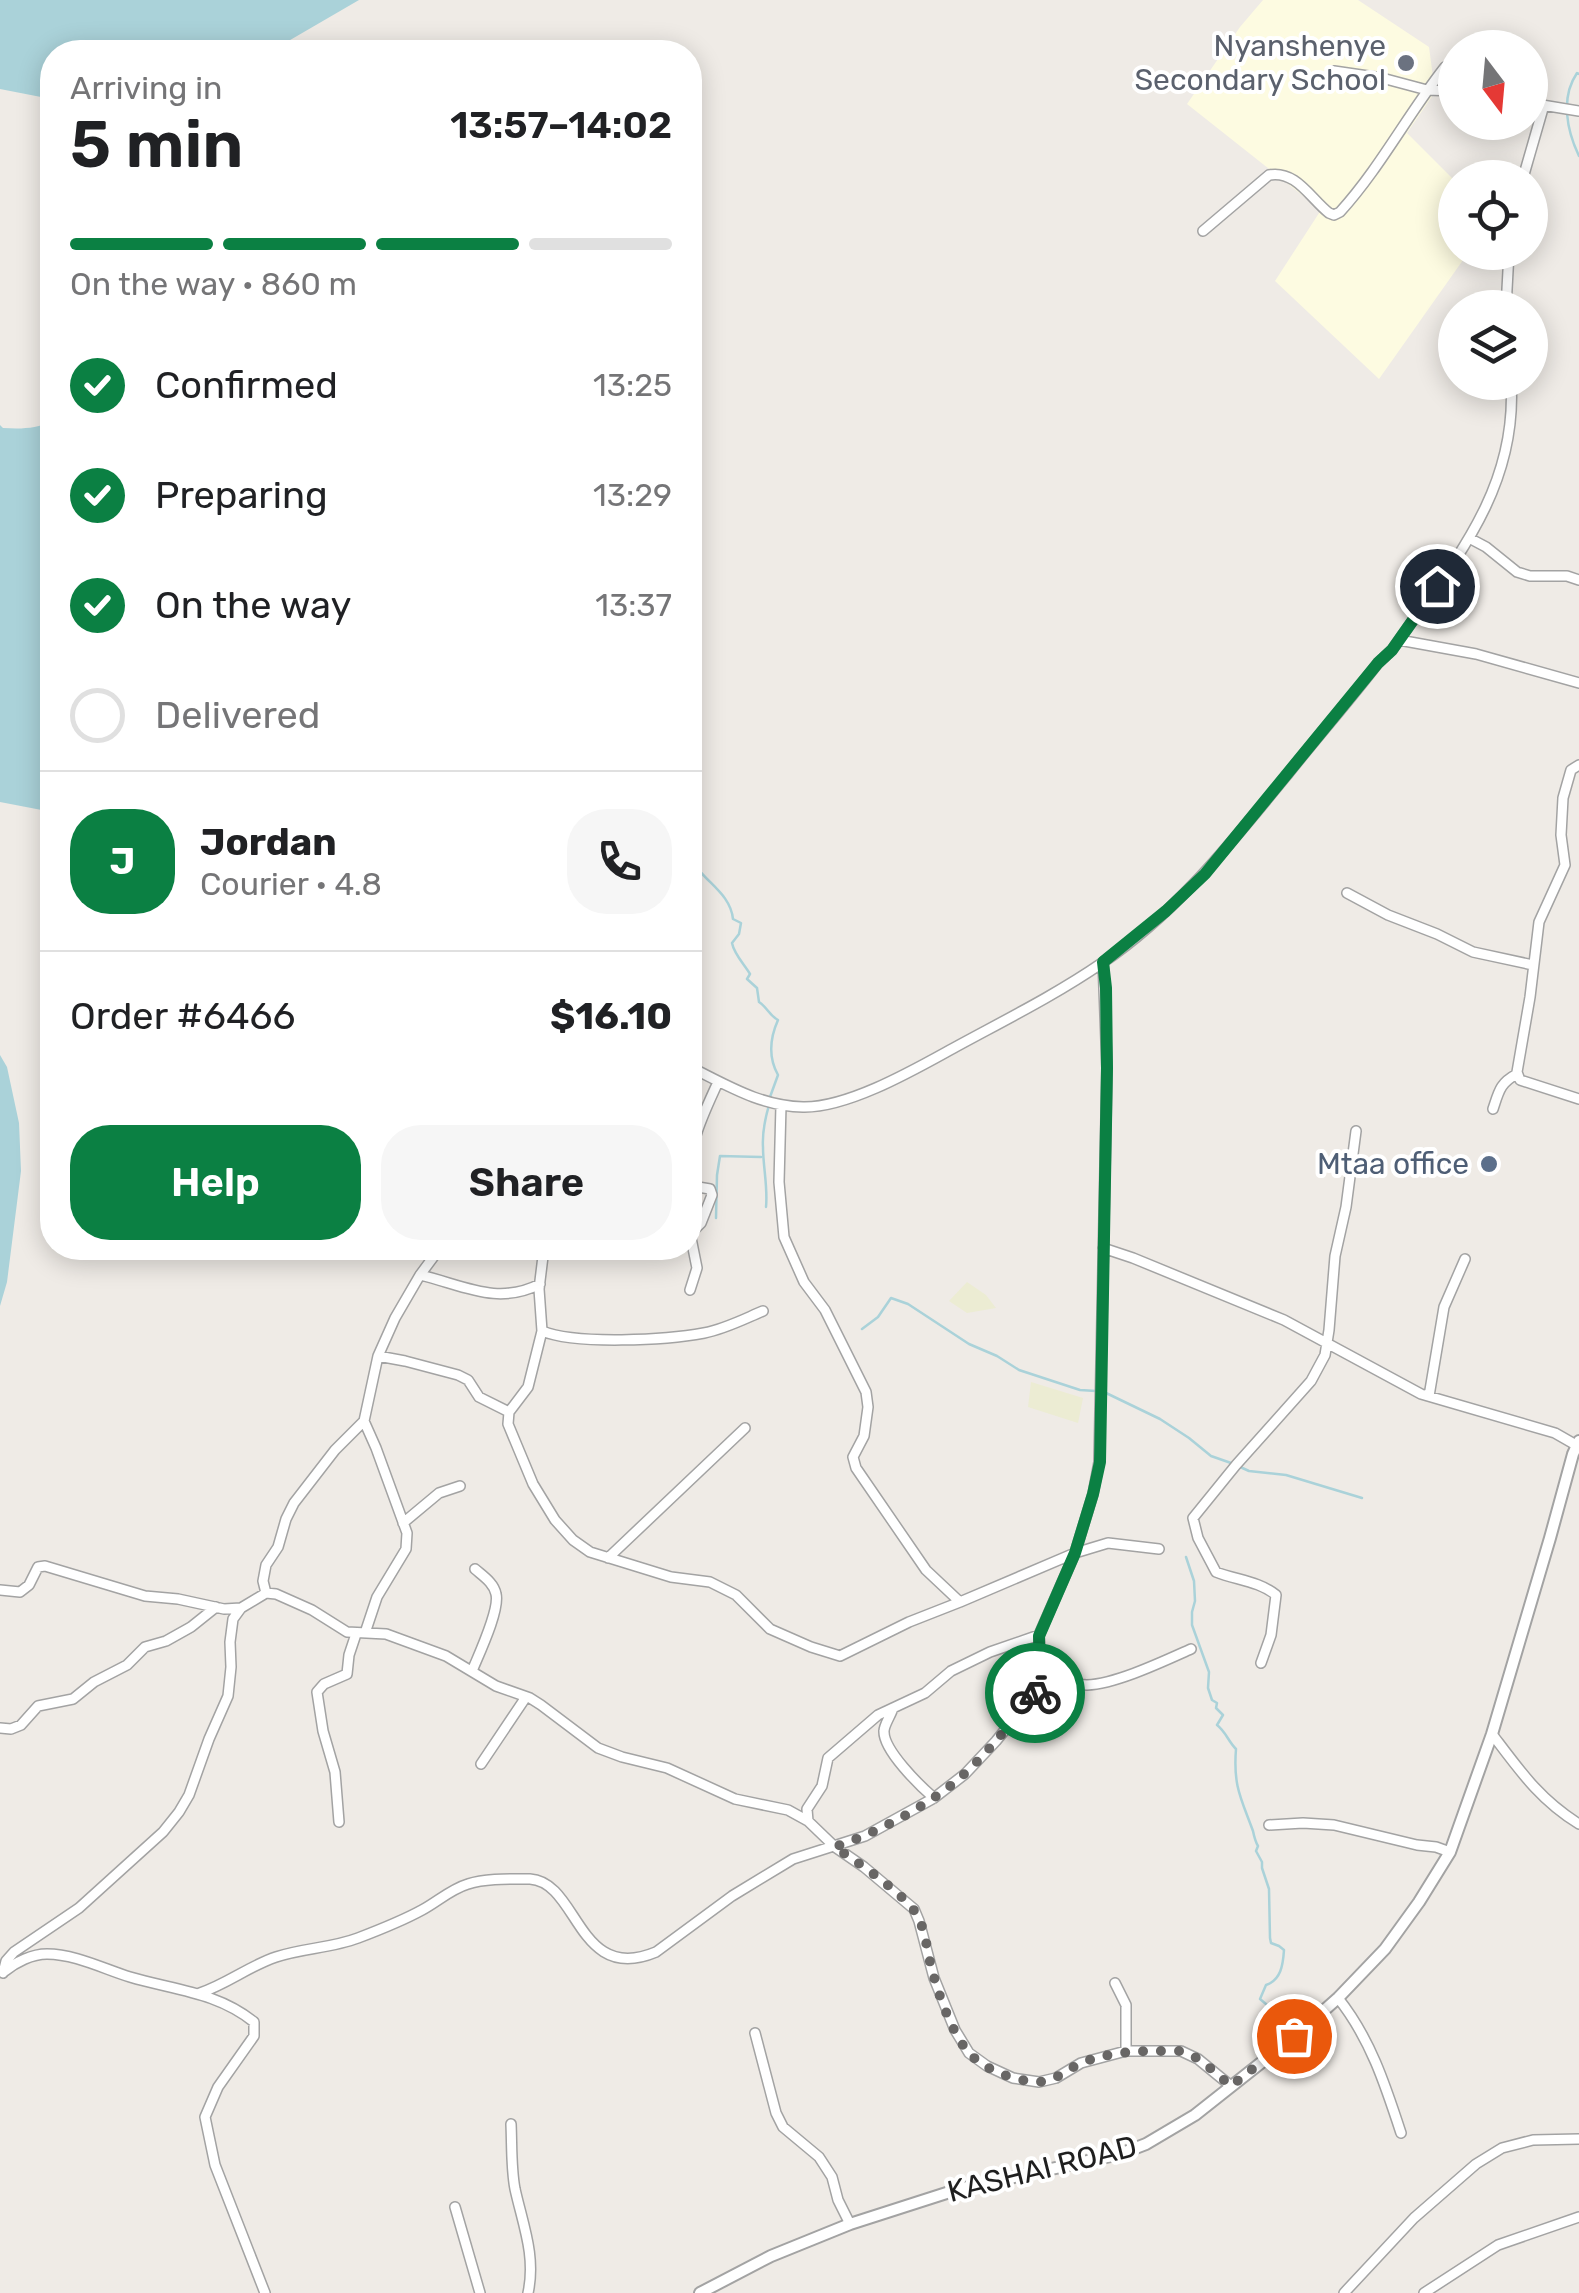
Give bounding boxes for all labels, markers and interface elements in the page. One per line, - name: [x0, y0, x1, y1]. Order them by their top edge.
- place label: Nyanshenye Secondary School: [1134, 28, 1386, 98]
- north arrow: [1438, 30, 1548, 140]
- map controls: [1438, 30, 1548, 400]
- marker: Nyanshenye Secondary School: [1395, 52, 1417, 74]
- text: Arriving in: [70, 69, 222, 107]
- text: 13:57–14:02: [450, 102, 672, 148]
- text: 5 min: [70, 106, 244, 183]
- button: locate: [1438, 160, 1548, 270]
- text: On the way · 860 m: [70, 265, 357, 303]
- button: layers: [1438, 290, 1548, 400]
- icon: check: [70, 358, 125, 413]
- text: Confirmed: [155, 362, 338, 408]
- text: 13:25: [593, 366, 672, 404]
- icon: check: [70, 468, 125, 523]
- text: Preparing: [155, 472, 328, 518]
- text: 13:29: [593, 476, 672, 514]
- pin: [1395, 544, 1480, 629]
- icon: home: [1410, 559, 1465, 614]
- icon: check: [70, 578, 125, 633]
- text: On the way: [155, 582, 351, 628]
- text: 13:37: [595, 586, 672, 624]
- text: Delivered: [155, 692, 320, 738]
- button: phone: [567, 809, 672, 914]
- text: Jordan: [200, 819, 337, 865]
- text: J: [110, 838, 135, 884]
- text: Courier · 4.8: [200, 865, 382, 903]
- text: Order #6466: [70, 993, 295, 1039]
- text: $16.10: [550, 993, 672, 1039]
- button: Help: [70, 1125, 361, 1240]
- button: Share: [381, 1125, 672, 1240]
- place label: Mtaa office: [1317, 1146, 1469, 1182]
- marker: Mtaa office: [1478, 1153, 1500, 1175]
- courier: [985, 1643, 1085, 1743]
- icon: bike: [1008, 1666, 1063, 1721]
- pin: [1252, 1994, 1337, 2079]
- icon: bag: [1267, 2009, 1322, 2064]
- street label: KASHAI ROAD: [944, 2128, 1140, 2210]

